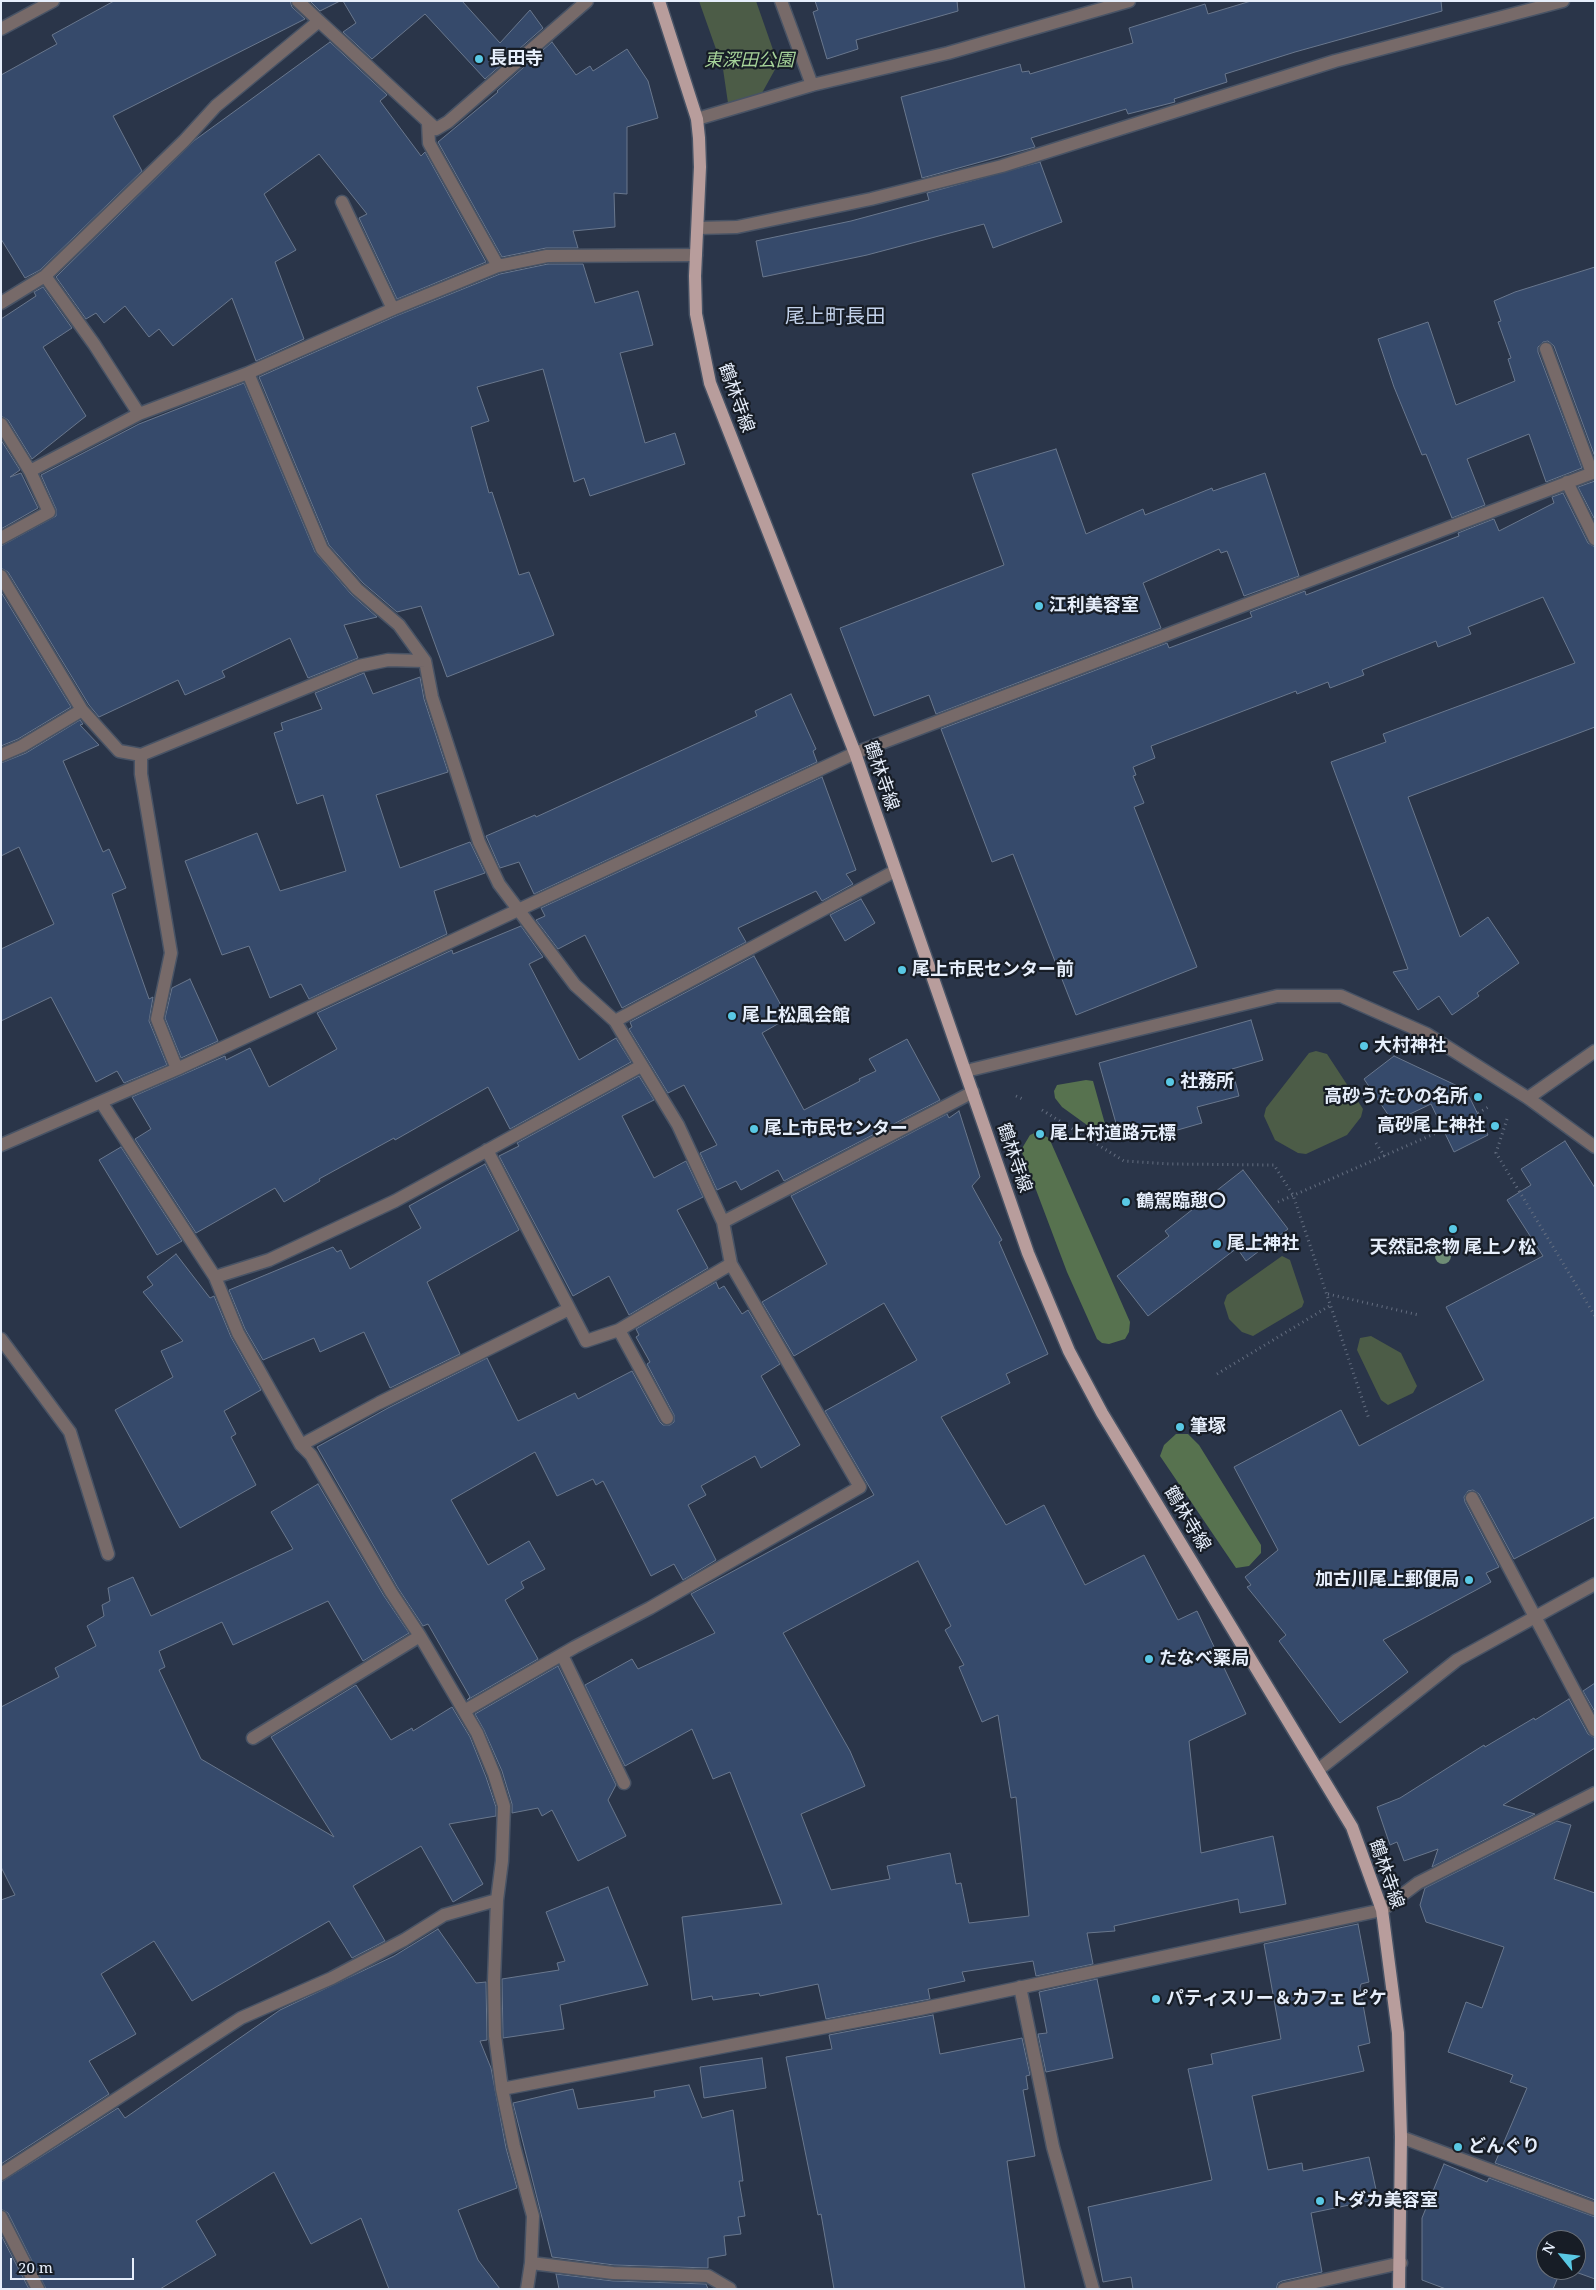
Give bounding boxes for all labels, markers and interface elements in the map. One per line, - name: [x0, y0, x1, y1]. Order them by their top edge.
- place label: 長田寺: [489, 48, 543, 70]
- park label: 東深田公園: [704, 50, 794, 72]
- marker: 長田寺: [473, 53, 485, 65]
- district label: 尾上町長田: [785, 305, 885, 329]
- street label: 鶴林寺線: [714, 360, 758, 436]
- place label: 江利美容室: [1049, 595, 1139, 617]
- marker: 江利美容室: [1033, 600, 1045, 612]
- street label: 鶴林寺線: [859, 738, 903, 814]
- place label: 尾上市民センター前: [912, 959, 1074, 981]
- marker: 尾上市民センター前: [896, 964, 908, 976]
- place label: 尾上松風会館: [742, 1005, 850, 1027]
- marker: 尾上松風会館: [726, 1010, 738, 1022]
- place label: 大村神社: [1374, 1035, 1446, 1057]
- marker: 大村神社: [1358, 1040, 1370, 1052]
- place label: 社務所: [1180, 1071, 1234, 1093]
- marker: 社務所: [1164, 1076, 1176, 1088]
- place label: 高砂うたひの名所: [1324, 1086, 1468, 1108]
- marker: 高砂うたひの名所: [1472, 1091, 1484, 1103]
- place label: 高砂尾上神社: [1377, 1115, 1485, 1137]
- place label: 尾上市民センター: [764, 1118, 908, 1140]
- street label: 鶴林寺線: [992, 1120, 1036, 1196]
- marker: 高砂尾上神社: [1489, 1120, 1501, 1132]
- marker: 尾上市民センター: [748, 1123, 760, 1135]
- place label: 尾上村道路元標: [1050, 1123, 1176, 1145]
- marker: 尾上村道路元標: [1034, 1128, 1046, 1140]
- place label: 鶴駕臨憇〇: [1136, 1191, 1226, 1213]
- marker: 鶴駕臨憇〇: [1120, 1196, 1132, 1208]
- marker: 天然記念物 尾上ノ松: [1447, 1223, 1459, 1235]
- place label: 尾上神社: [1227, 1233, 1299, 1255]
- place label: 天然記念物 尾上ノ松: [1370, 1237, 1536, 1259]
- marker: 尾上神社: [1211, 1238, 1223, 1250]
- place label: 筆塚: [1190, 1416, 1226, 1438]
- marker: 筆塚: [1174, 1421, 1186, 1433]
- street label: 鶴林寺線: [1159, 1483, 1215, 1555]
- place label: 加古川尾上郵便局: [1315, 1569, 1459, 1591]
- marker: 加古川尾上郵便局: [1463, 1574, 1475, 1586]
- place label: たなべ薬局: [1159, 1648, 1249, 1670]
- marker: たなべ薬局: [1143, 1653, 1155, 1665]
- street label: 鶴林寺線: [1364, 1836, 1408, 1912]
- place label: パティスリー＆カフェ ピケ: [1166, 1988, 1387, 2010]
- marker: パティスリー＆カフェ ピケ: [1150, 1993, 1162, 2005]
- place label: どんぐり: [1468, 2136, 1540, 2158]
- marker: どんぐり: [1452, 2141, 1464, 2153]
- place label: トダカ美容室: [1330, 2190, 1438, 2212]
- marker: トダカ美容室: [1314, 2195, 1326, 2207]
- north arrow: [1536, 2230, 1586, 2280]
- text: N: [1537, 2239, 1559, 2257]
- scale bar: [12, 2248, 136, 2280]
- text: 20 m: [18, 2257, 53, 2277]

